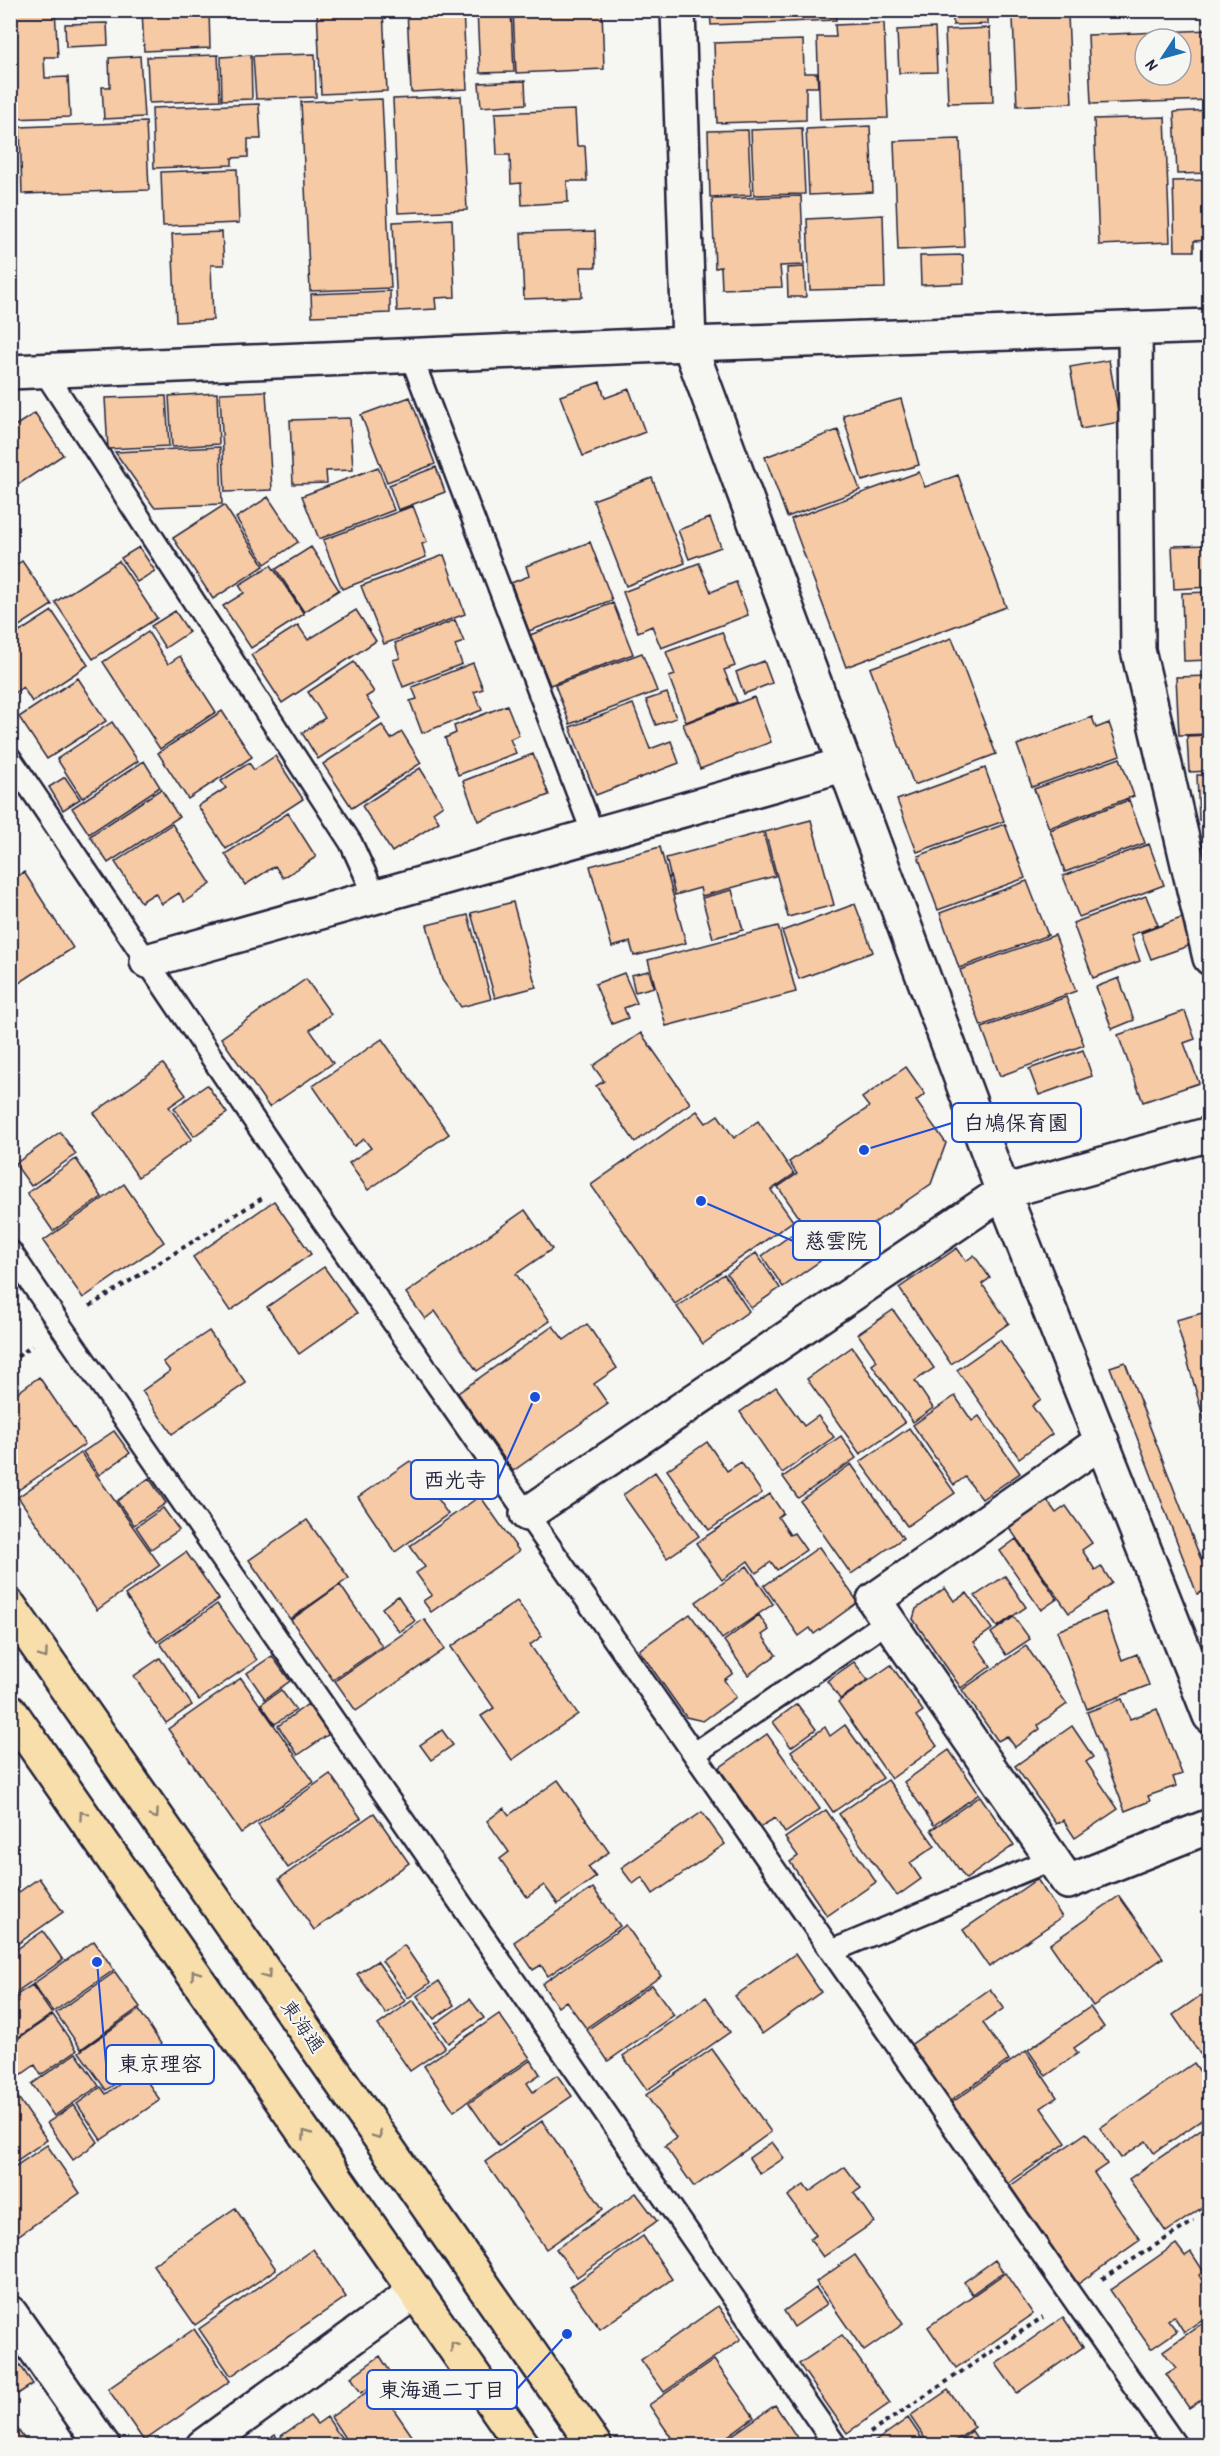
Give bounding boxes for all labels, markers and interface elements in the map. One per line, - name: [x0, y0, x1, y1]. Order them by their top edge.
- north arrow: [1133, 27, 1193, 87]
- text: N: [1139, 56, 1162, 76]
- callout: 白鳩保育園: [952, 1103, 1081, 1142]
- text: 白鳩保育園: [964, 1108, 1069, 1137]
- callout: 慈雲院: [793, 1221, 880, 1260]
- text: 慈雲院: [805, 1226, 868, 1255]
- callout: 西光寺: [411, 1460, 498, 1499]
- text: 西光寺: [424, 1465, 487, 1494]
- one-way arrow: [37, 1648, 48, 1659]
- one-way arrow: [148, 1808, 159, 1819]
- one-way arrow: [79, 1810, 90, 1821]
- one-way arrow: [260, 1968, 271, 1979]
- one-way arrow: [191, 1970, 202, 1981]
- street label: 東海通: [275, 1993, 332, 2058]
- callout: 東京理容: [106, 2045, 214, 2084]
- text: 東京理容: [118, 2049, 202, 2078]
- one-way arrow: [371, 2128, 382, 2139]
- one-way arrow: [302, 2130, 313, 2141]
- one-way arrow: [450, 2341, 461, 2352]
- callout: 東海通二丁目: [367, 2370, 517, 2409]
- text: 東海通二丁目: [379, 2375, 505, 2404]

